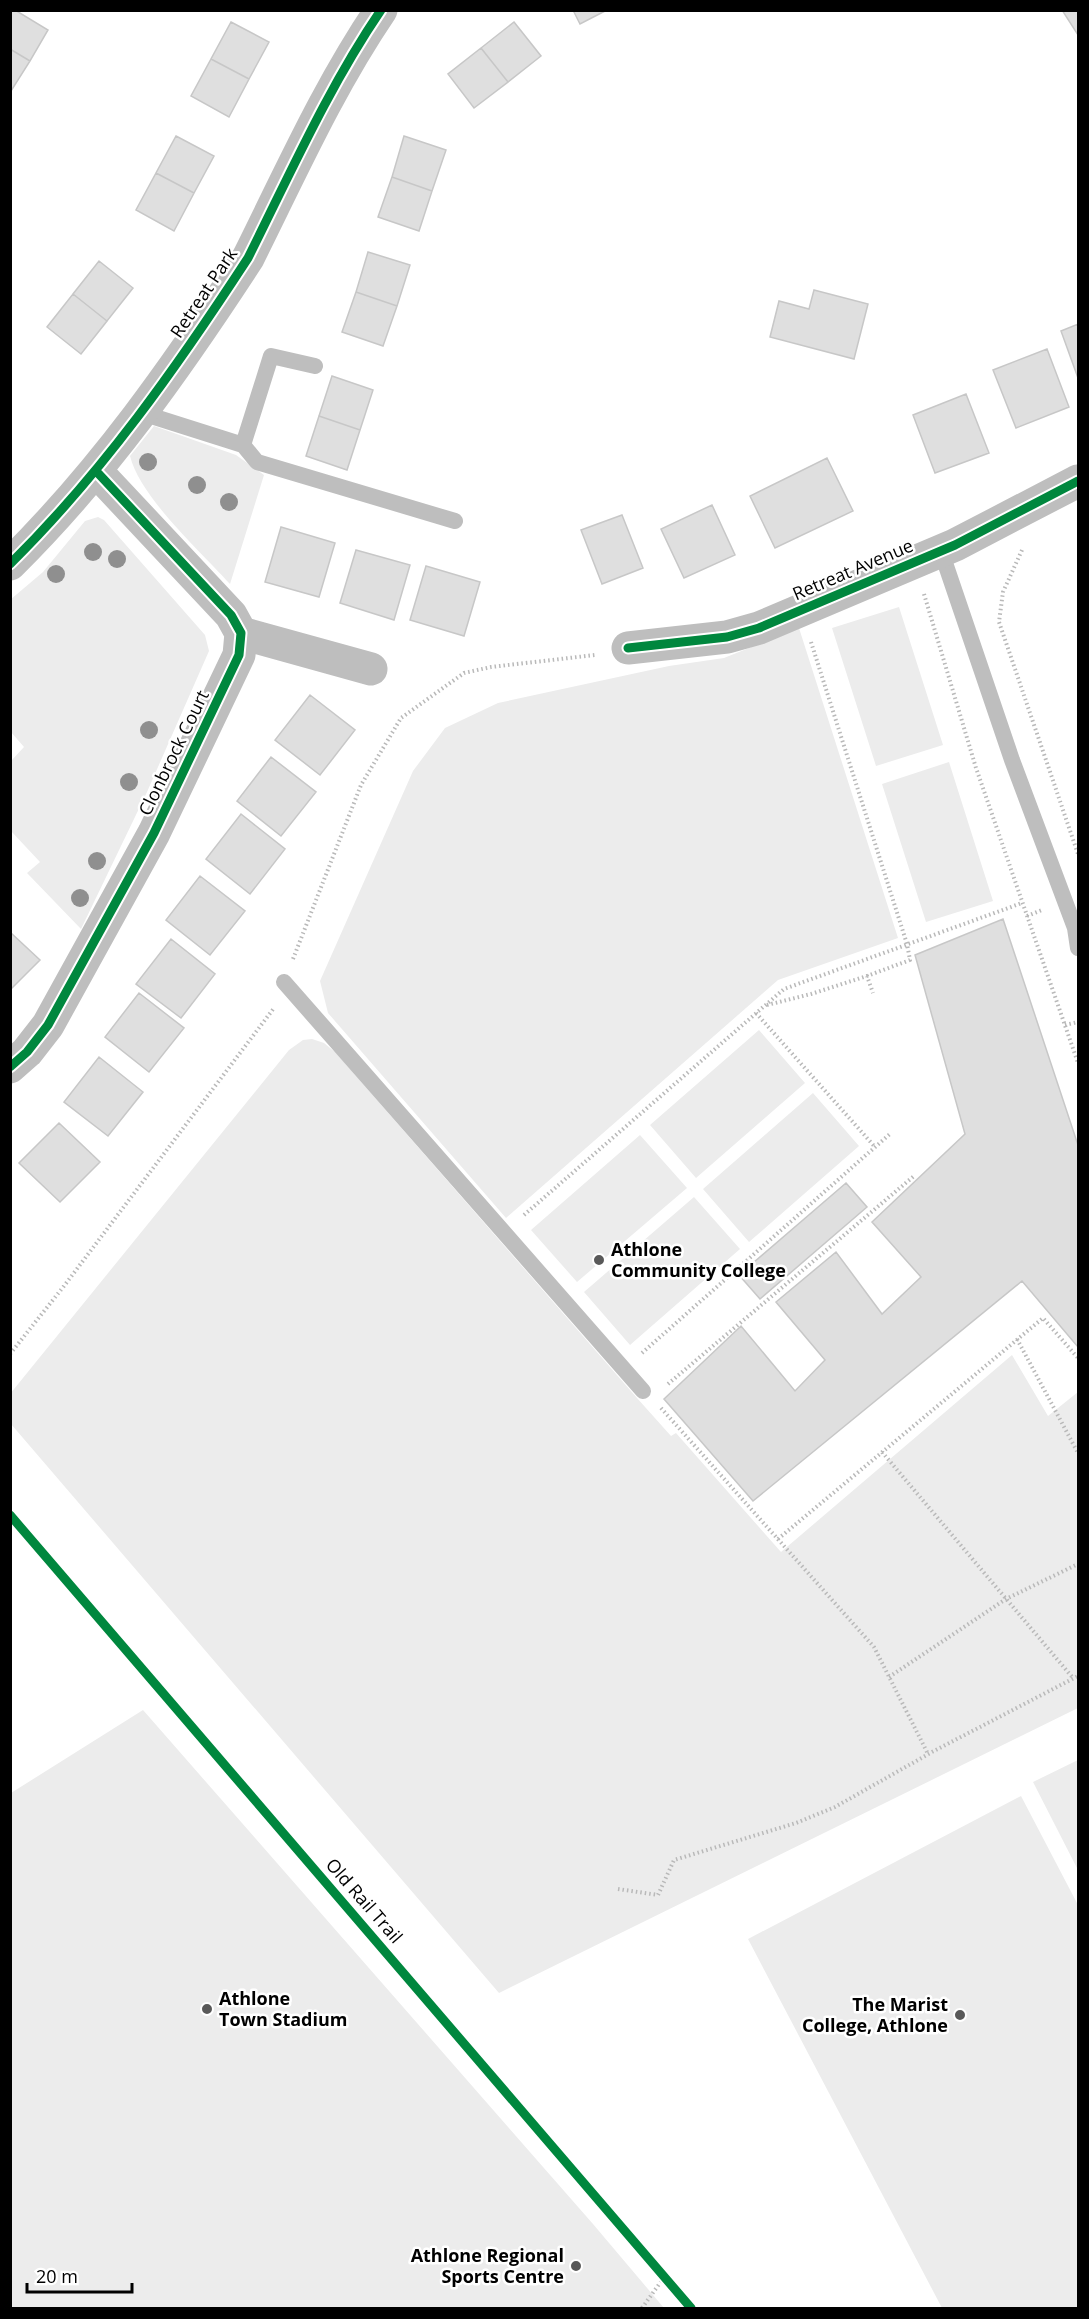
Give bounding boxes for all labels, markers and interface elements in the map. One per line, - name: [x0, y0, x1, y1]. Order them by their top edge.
- street label: Retreat Park: [164, 242, 242, 342]
- street label: Retreat Avenue: [789, 533, 917, 605]
- street label: Clonbrock Court: [132, 686, 214, 819]
- place label: Athlone Community College: [611, 1237, 786, 1282]
- marker: Athlone Community College: [592, 1253, 606, 1267]
- street label: Old Rail Trail: [321, 1853, 408, 1948]
- place label: Athlone Town Stadium: [219, 1986, 347, 2031]
- place label: The Marist College, Athlone: [802, 1992, 948, 2037]
- marker: Athlone Town Stadium: [200, 2002, 214, 2016]
- marker: The Marist College, Athlone: [953, 2008, 967, 2022]
- place label: Athlone Regional Sports Centre: [411, 2243, 564, 2288]
- scale bar: [27, 2256, 132, 2294]
- marker: Athlone Regional Sports Centre: [569, 2259, 583, 2273]
- text: 20 m: [36, 2264, 78, 2288]

